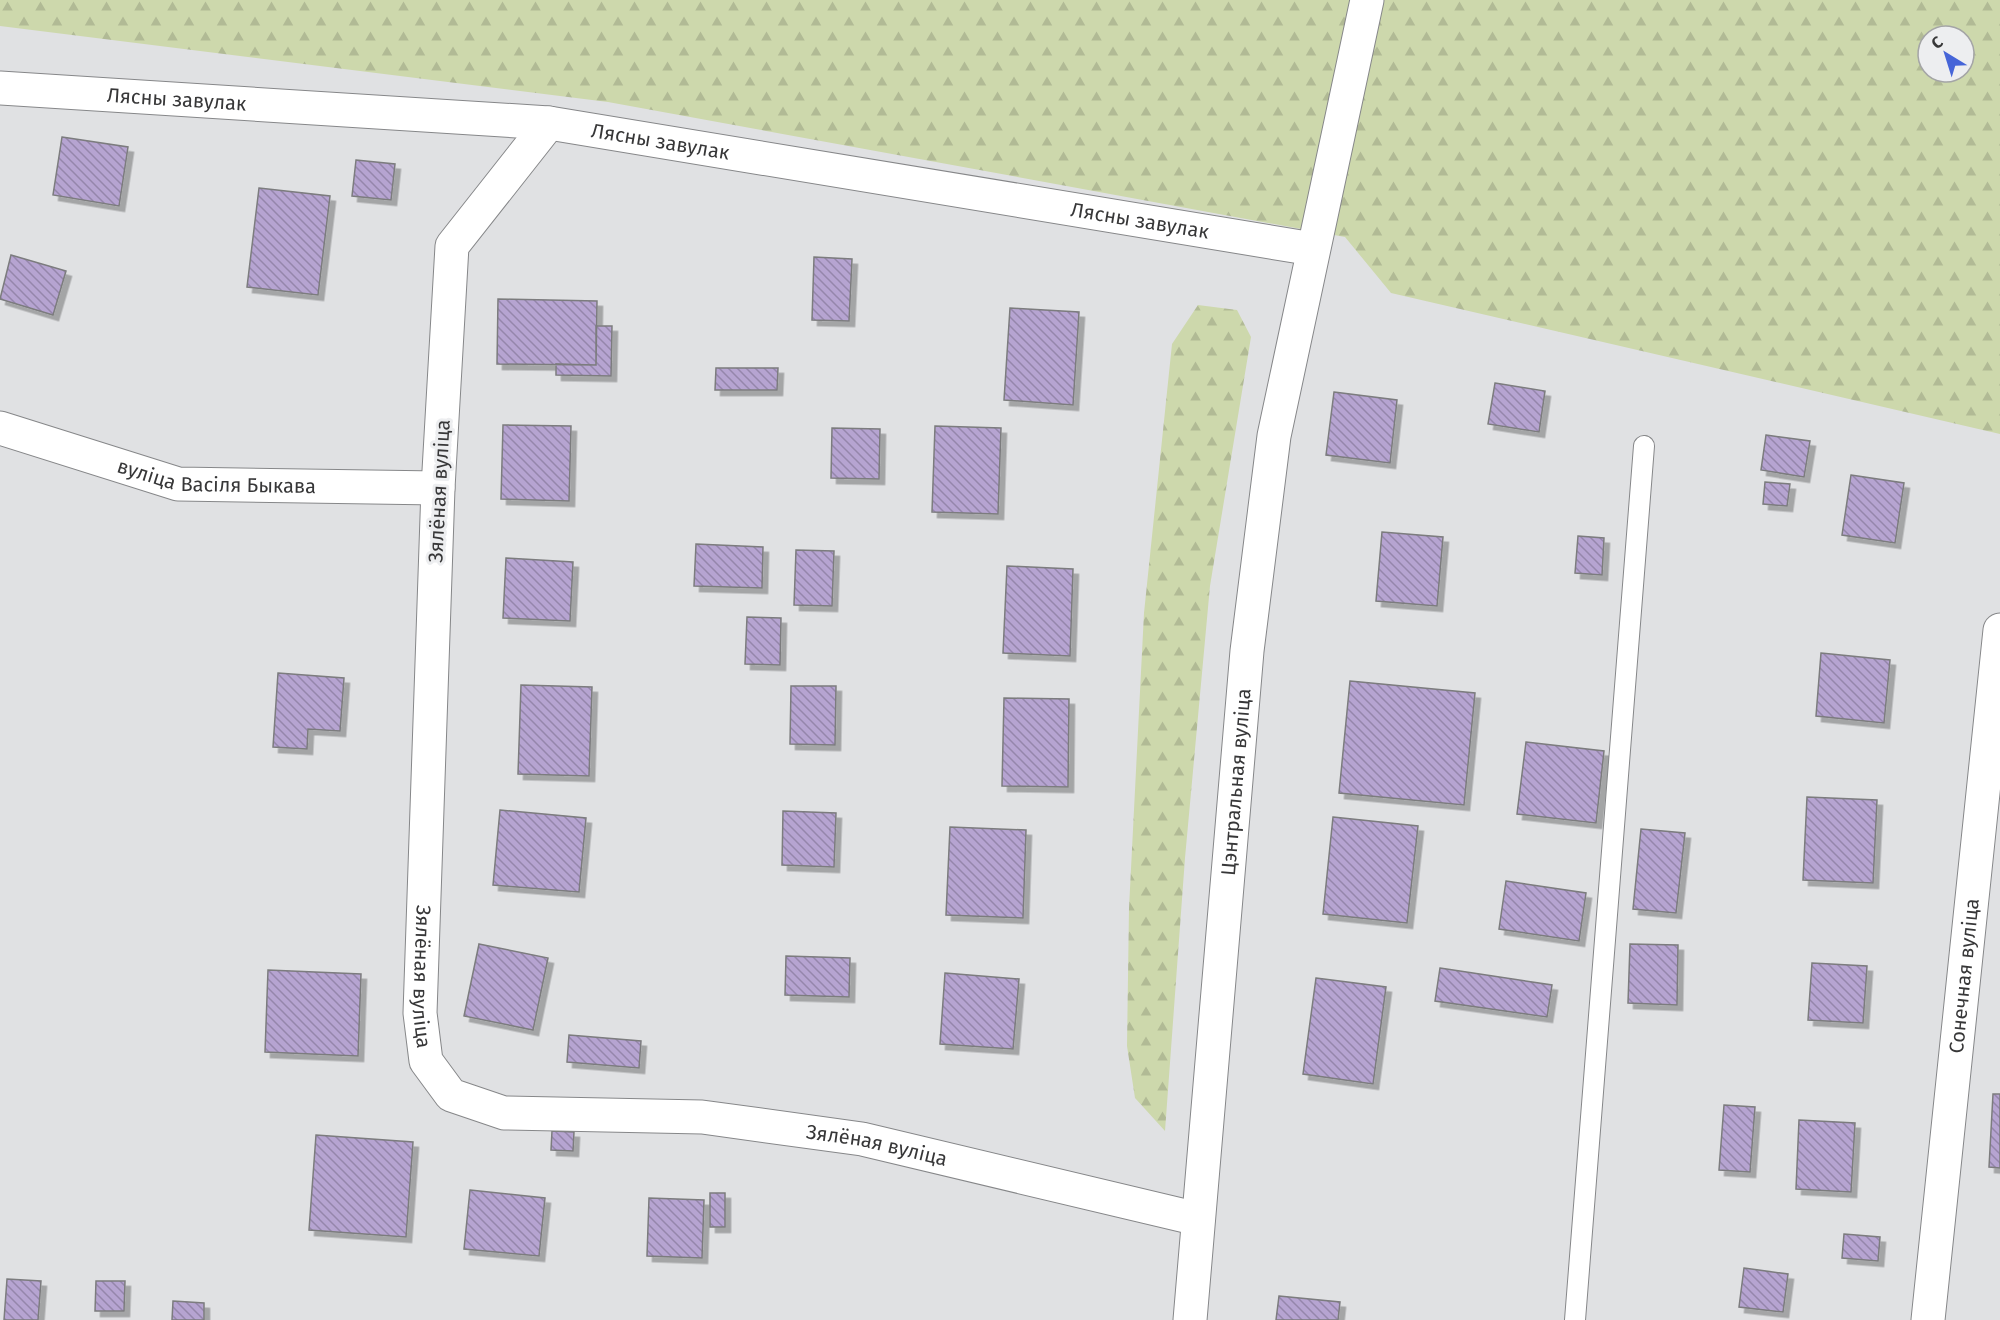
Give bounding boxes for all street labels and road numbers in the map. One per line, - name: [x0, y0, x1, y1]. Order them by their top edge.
- street label: Лясны завулак: [106, 83, 248, 116]
- street label: Лясны завулак: [589, 118, 732, 165]
- street label: Лясны завулак: [1069, 197, 1211, 244]
- street label: Зялёная вуліца: [423, 419, 455, 563]
- street label: вуліца Васіля Быкава: [114, 454, 316, 498]
- street label: Цэнтральная вуліца: [1216, 687, 1256, 877]
- street label: Сонечная вуліца: [1944, 897, 1984, 1055]
- street label: Зялёная вуліца: [408, 905, 436, 1050]
- street label: Зялёная вуліца: [805, 1119, 950, 1171]

